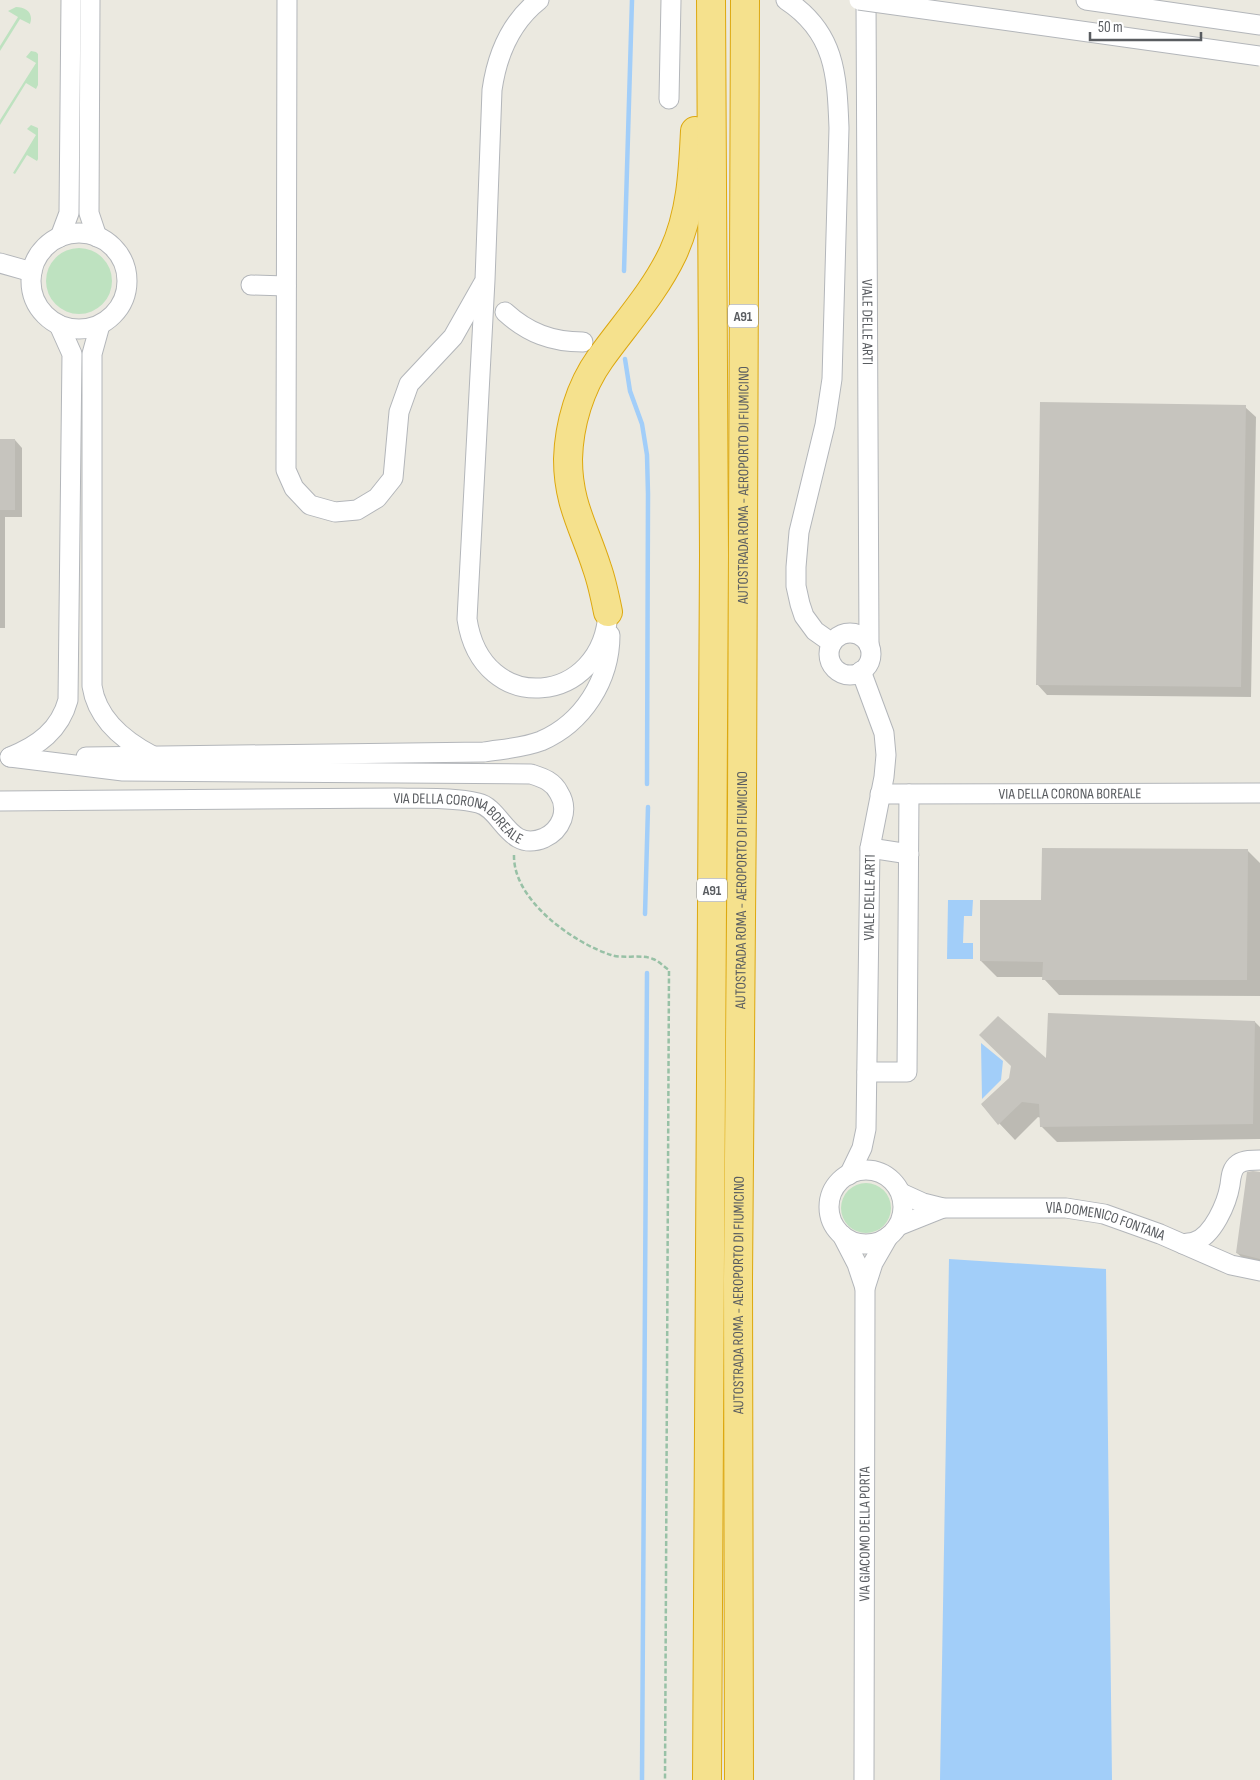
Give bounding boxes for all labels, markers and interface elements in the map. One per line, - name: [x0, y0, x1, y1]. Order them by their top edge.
- scale bar: [1090, 10, 1201, 42]
- text: 50 m: [1098, 18, 1123, 37]
- street label: VIALE DELLE ARTI: [857, 279, 877, 365]
- road number: A91: [728, 304, 758, 328]
- street label: AUTOSTRADA ROMA - AEROPORTO DI FIUMICINO: [734, 366, 754, 605]
- street label: AUTOSTRADA ROMA - AEROPORTO DI FIUMICINO: [731, 771, 752, 1010]
- street label: VIA DELLA CORONA BOREALE: [999, 784, 1141, 804]
- street label: VIA DELLA CORONA BOREALE: [393, 789, 526, 849]
- street label: VIALE DELLE ARTI: [860, 854, 880, 941]
- road number: A91: [697, 878, 727, 902]
- street label: AUTOSTRADA ROMA - AEROPORTO DI FIUMICINO: [729, 1176, 749, 1415]
- street label: VIA DOMENICO FONTANA: [1046, 1199, 1168, 1245]
- street label: VIA GIACOMO DELLA PORTA: [855, 1466, 875, 1601]

